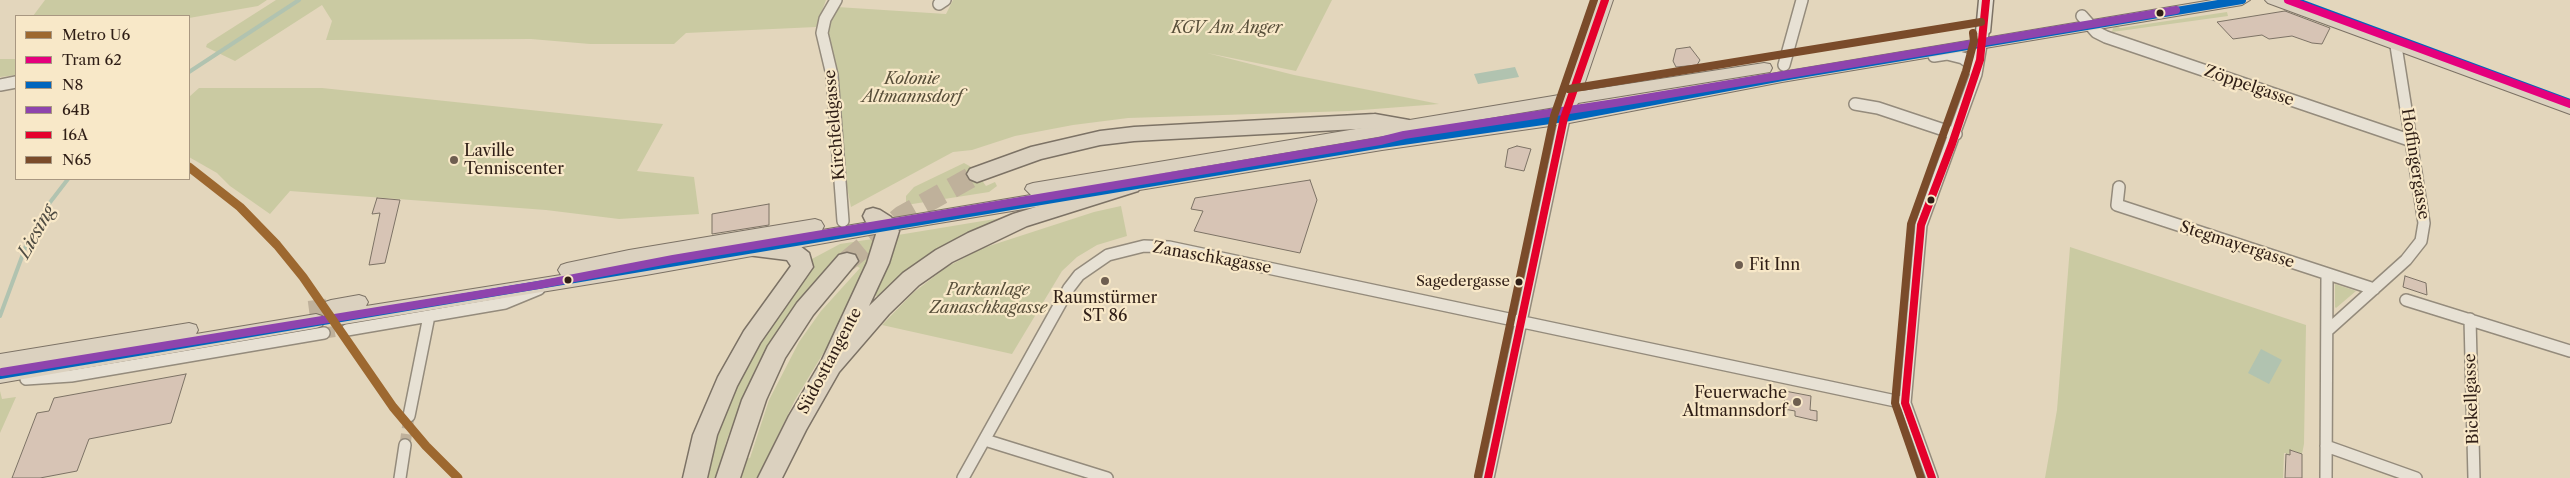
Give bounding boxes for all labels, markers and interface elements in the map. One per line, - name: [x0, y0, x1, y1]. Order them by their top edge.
- unlabelled marker: [2155, 8, 2165, 18]
- legend: [15, 15, 190, 180]
- park label: KGV Am Anger: [1172, 18, 1282, 38]
- text: Metro U6: [62, 25, 130, 44]
- text: Tram 62: [62, 50, 122, 69]
- street label: Zöppelgasse: [2202, 62, 2296, 110]
- street label: Kirchfeldgasse: [821, 69, 849, 181]
- park label: Kolonie Altmannsdorf: [862, 69, 962, 107]
- text: N8: [62, 75, 83, 94]
- text: 64B: [62, 100, 90, 119]
- street label: Hoffingergasse: [2397, 107, 2433, 221]
- text: 16A: [62, 125, 88, 144]
- place label: Laville Tenniscenter: [464, 141, 564, 179]
- text: N65: [62, 150, 91, 169]
- marker: Laville Tenniscenter: [448, 154, 460, 166]
- unlabelled marker: [1926, 195, 1936, 205]
- water label: Liesing: [14, 201, 60, 263]
- street label: Stegmayergasse: [2177, 217, 2297, 273]
- street label: Zanaschkagasse: [1151, 238, 1273, 278]
- place label: Fit Inn: [1749, 255, 1800, 275]
- marker: Fit Inn: [1733, 259, 1745, 271]
- place label: Sagedergasse: [1416, 273, 1510, 291]
- unlabelled marker: [563, 275, 573, 285]
- marker: Raumstürmer ST 86: [1099, 275, 1111, 287]
- marker: Sagedergasse: [1514, 277, 1524, 287]
- park label: Parkanlage Zanaschkagasse: [929, 280, 1047, 318]
- place label: Raumstürmer ST 86: [1053, 288, 1157, 326]
- street label: Südosttangente: [794, 305, 866, 417]
- street label: Bickellgasse: [2461, 353, 2483, 445]
- place label: Feuerwache Altmannsdorf: [1682, 383, 1787, 421]
- marker: Feuerwache Altmannsdorf: [1791, 396, 1803, 408]

